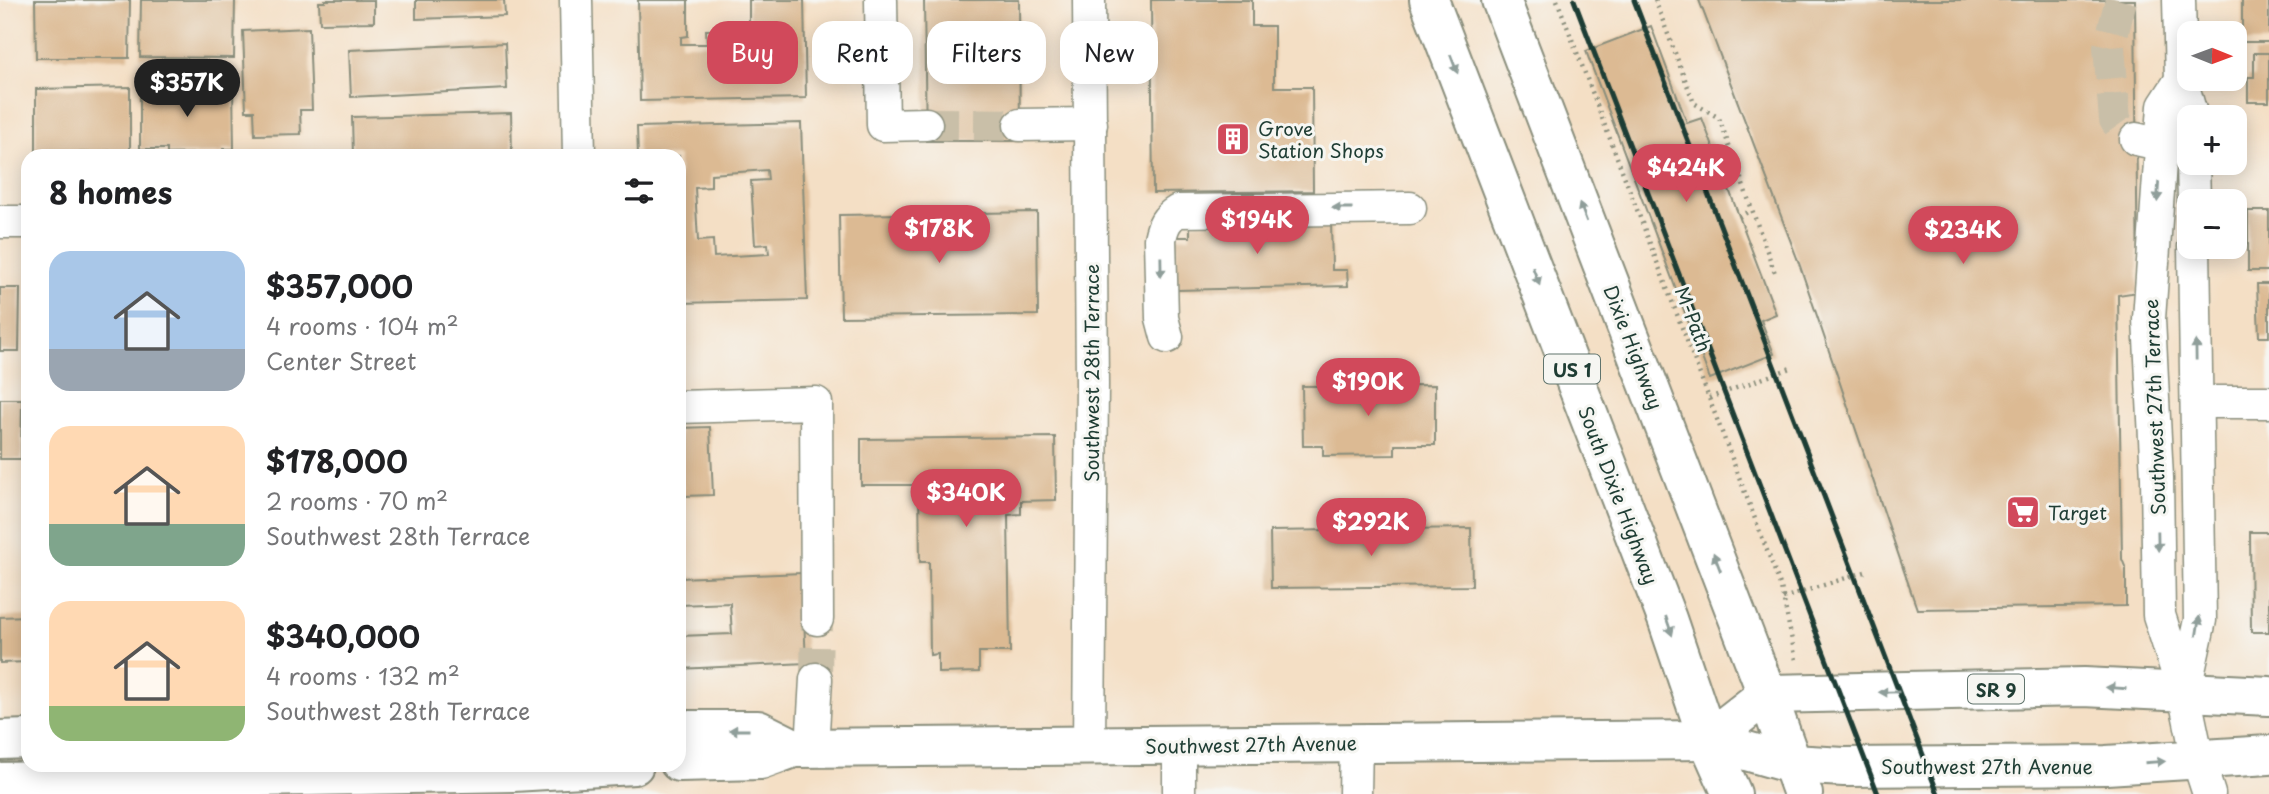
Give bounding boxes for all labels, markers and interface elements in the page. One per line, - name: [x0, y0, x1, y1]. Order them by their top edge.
- chip: Buy: [707, 21, 798, 84]
- chip: Rent: [812, 21, 913, 84]
- chip: Filters: [927, 21, 1046, 84]
- chip: New: [1060, 21, 1158, 84]
- north arrow: [2177, 21, 2247, 91]
- map controls: [2177, 21, 2247, 259]
- one-way arrow: [1448, 53, 1459, 74]
- pin: $357K: [138, 60, 236, 119]
- text: $357K: [150, 64, 224, 99]
- button: +: [2177, 105, 2247, 175]
- place label: Grove Station Shops: [1258, 114, 1384, 164]
- building icon: Grove Station Shops: [1214, 120, 1252, 158]
- pin: $424K: [1637, 144, 1735, 204]
- text: $424K: [1647, 149, 1725, 184]
- text: 8 homes: [49, 169, 172, 214]
- icon: filters: [620, 172, 658, 210]
- one-way arrow: [2152, 181, 2163, 203]
- button: −: [2177, 189, 2247, 259]
- pin: $194K: [1208, 196, 1306, 256]
- text: $194K: [1221, 201, 1293, 236]
- one-way arrow: [1577, 201, 1588, 222]
- one-way arrow: [1331, 202, 1353, 214]
- pin: $178K: [890, 205, 988, 265]
- pin: $234K: [1914, 206, 2012, 266]
- text: $178K: [904, 210, 974, 245]
- text: $234K: [1924, 211, 2002, 246]
- one-way arrow: [1155, 256, 1166, 278]
- text: $357,000: [266, 263, 413, 308]
- street label: Southwest 28th Terrace: [1077, 264, 1105, 482]
- one-way arrow: [1530, 265, 1541, 286]
- icon: home: [105, 279, 189, 363]
- street label: Dixie Highway: [1598, 281, 1670, 413]
- street label: M-Path: [1669, 282, 1719, 356]
- street label: Southwest 27th Terrace: [2136, 298, 2172, 516]
- text: 4 rooms · 104 m²: [266, 308, 459, 343]
- one-way arrow: [2190, 339, 2202, 361]
- text: Center Street: [266, 343, 417, 378]
- road number: US 1: [1544, 354, 1600, 384]
- pin: $190K: [1319, 358, 1417, 418]
- text: $190K: [1332, 363, 1404, 398]
- street label: South Dixie Highway: [1572, 402, 1666, 588]
- text: $178,000: [266, 438, 408, 483]
- icon: home: [105, 454, 189, 538]
- pin: $340K: [917, 470, 1015, 529]
- text: $340K: [927, 474, 1005, 509]
- text: 2 rooms · 70 m²: [266, 483, 448, 518]
- supermarket icon: Target: [2004, 493, 2042, 531]
- pin: $292K: [1322, 498, 1420, 558]
- place label: Target: [2048, 498, 2107, 526]
- text: $292K: [1332, 503, 1410, 538]
- text: Southwest 28th Terrace: [266, 518, 530, 553]
- one-way arrow: [2152, 530, 2164, 552]
- one-way arrow: [1711, 551, 1722, 572]
- text: $340,000: [266, 613, 420, 658]
- one-way arrow: [1664, 615, 1675, 636]
- one-way arrow: [2193, 615, 2204, 637]
- icon: home: [105, 629, 189, 713]
- text: 4 rooms · 132 m²: [266, 658, 460, 693]
- road number: SR 9: [1968, 674, 2024, 704]
- one-way arrow: [2105, 683, 2127, 694]
- one-way arrow: [1878, 686, 1900, 697]
- text: Southwest 28th Terrace: [266, 693, 530, 728]
- one-way arrow: [728, 724, 750, 736]
- street label: Southwest 27th Avenue: [1145, 728, 1357, 760]
- street label: Southwest 27th Avenue: [1881, 752, 2093, 780]
- one-way arrow: [2144, 757, 2166, 768]

